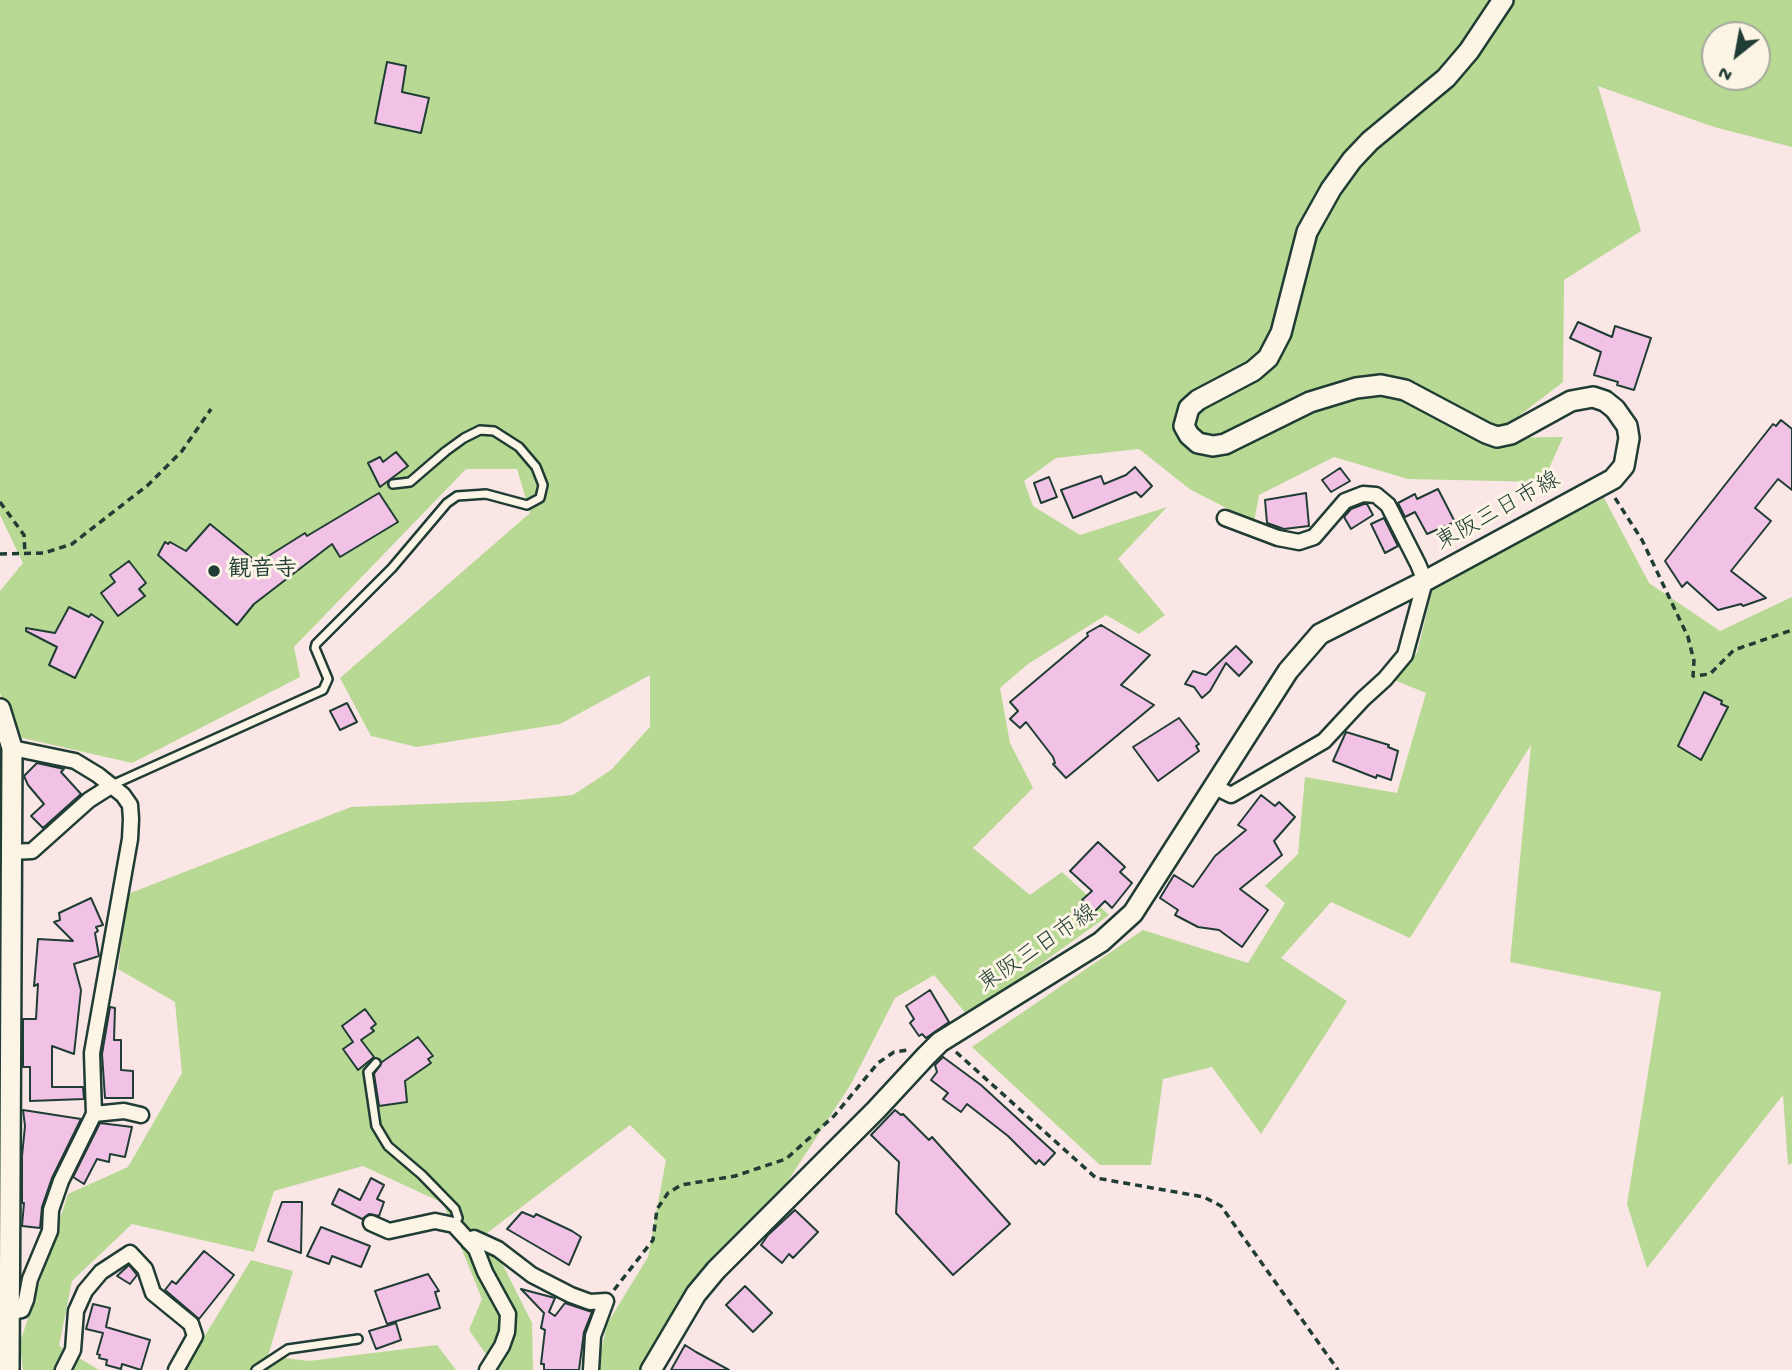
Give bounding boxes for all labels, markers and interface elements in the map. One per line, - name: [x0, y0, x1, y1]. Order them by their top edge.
- north arrow: [1701, 21, 1771, 91]
- text: N: [1715, 60, 1737, 86]
- street label: 東阪三日市線: [1432, 467, 1566, 559]
- place label: 観音寺: [228, 557, 297, 585]
- marker: 観音寺: [206, 563, 222, 579]
- street label: 東阪三日市線: [974, 900, 1104, 1000]

